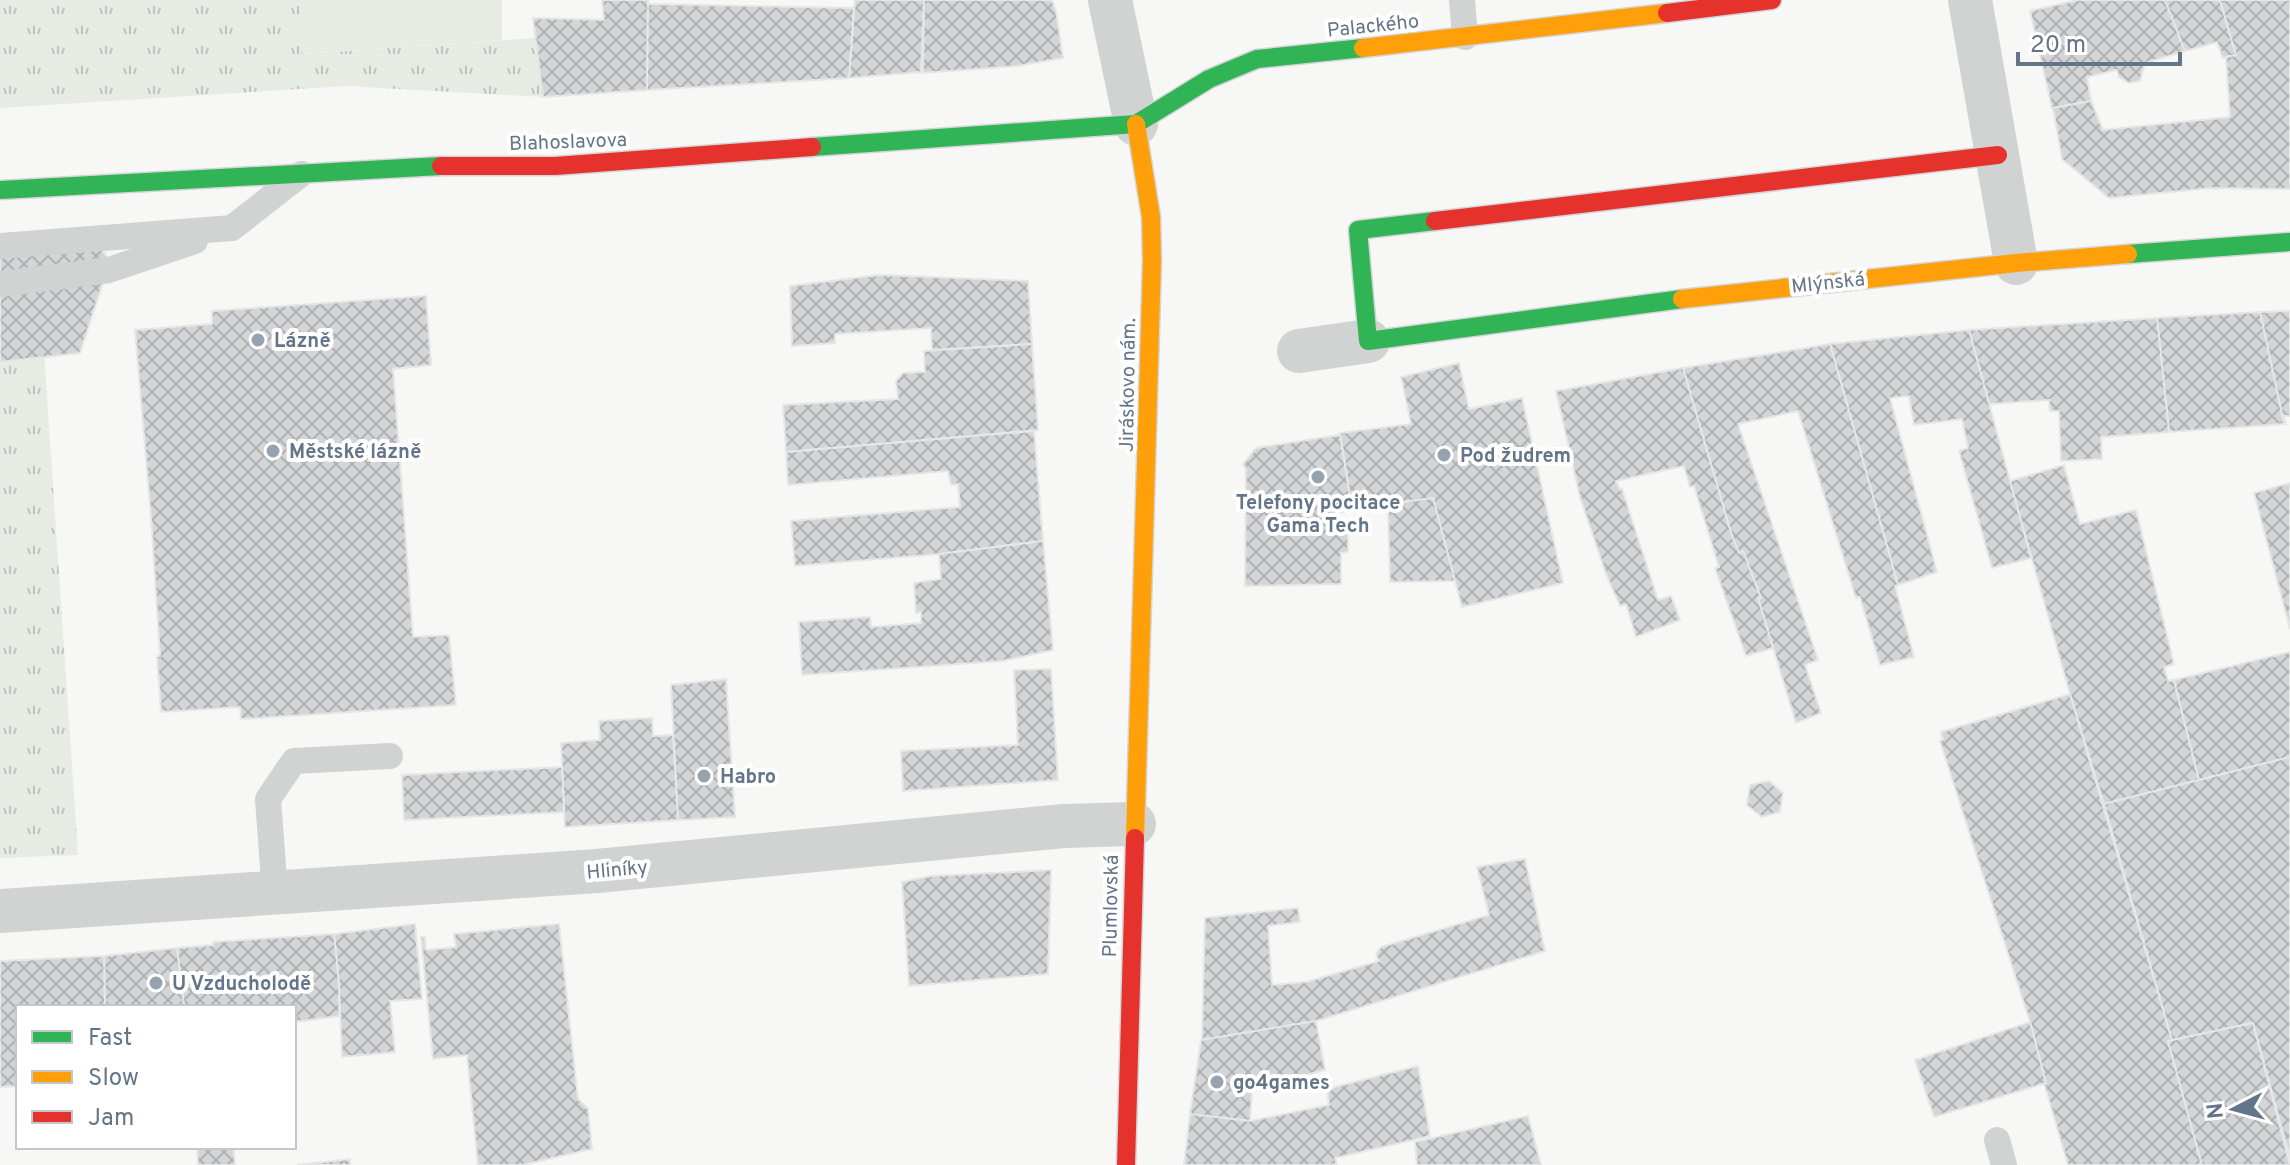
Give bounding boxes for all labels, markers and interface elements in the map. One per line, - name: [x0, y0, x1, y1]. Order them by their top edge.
- street label: Palackého: [1326, 9, 1420, 45]
- scale bar: [2018, 16, 2180, 66]
- text: 20 m: [2030, 31, 2086, 61]
- street label: Blahoslavova: [509, 128, 628, 158]
- street label: Mlýnská: [1790, 267, 1866, 301]
- street label: Jiráskovo nám.: [1115, 318, 1143, 452]
- place label: Lázně: [274, 329, 331, 355]
- marker: Lázně: [249, 331, 267, 349]
- place label: Městské lázně: [289, 440, 421, 466]
- marker: Městské lázně: [264, 442, 282, 460]
- place label: Pod žudrem: [1460, 444, 1571, 470]
- marker: Pod žudrem: [1435, 446, 1453, 464]
- marker: Telefony pocitace Gama Tech: [1309, 468, 1327, 486]
- place label: Telefony pocitace Gama Tech: [1236, 491, 1400, 540]
- place label: Habro: [720, 765, 776, 791]
- marker: Habro: [695, 767, 713, 785]
- street label: Plumlovská: [1098, 854, 1126, 958]
- street label: Hliníky: [585, 855, 649, 887]
- place label: U Vzducholodě: [172, 972, 311, 998]
- marker: U Vzducholodě: [147, 974, 165, 992]
- legend: [16, 1005, 296, 1149]
- text: Fast: [88, 1024, 132, 1054]
- text: Slow: [88, 1064, 139, 1094]
- north arrow: [2194, 1069, 2274, 1149]
- place label: go4games: [1233, 1071, 1330, 1097]
- marker: go4games: [1208, 1073, 1226, 1091]
- text: N: [2202, 1102, 2231, 1120]
- text: Jam: [88, 1104, 134, 1134]

